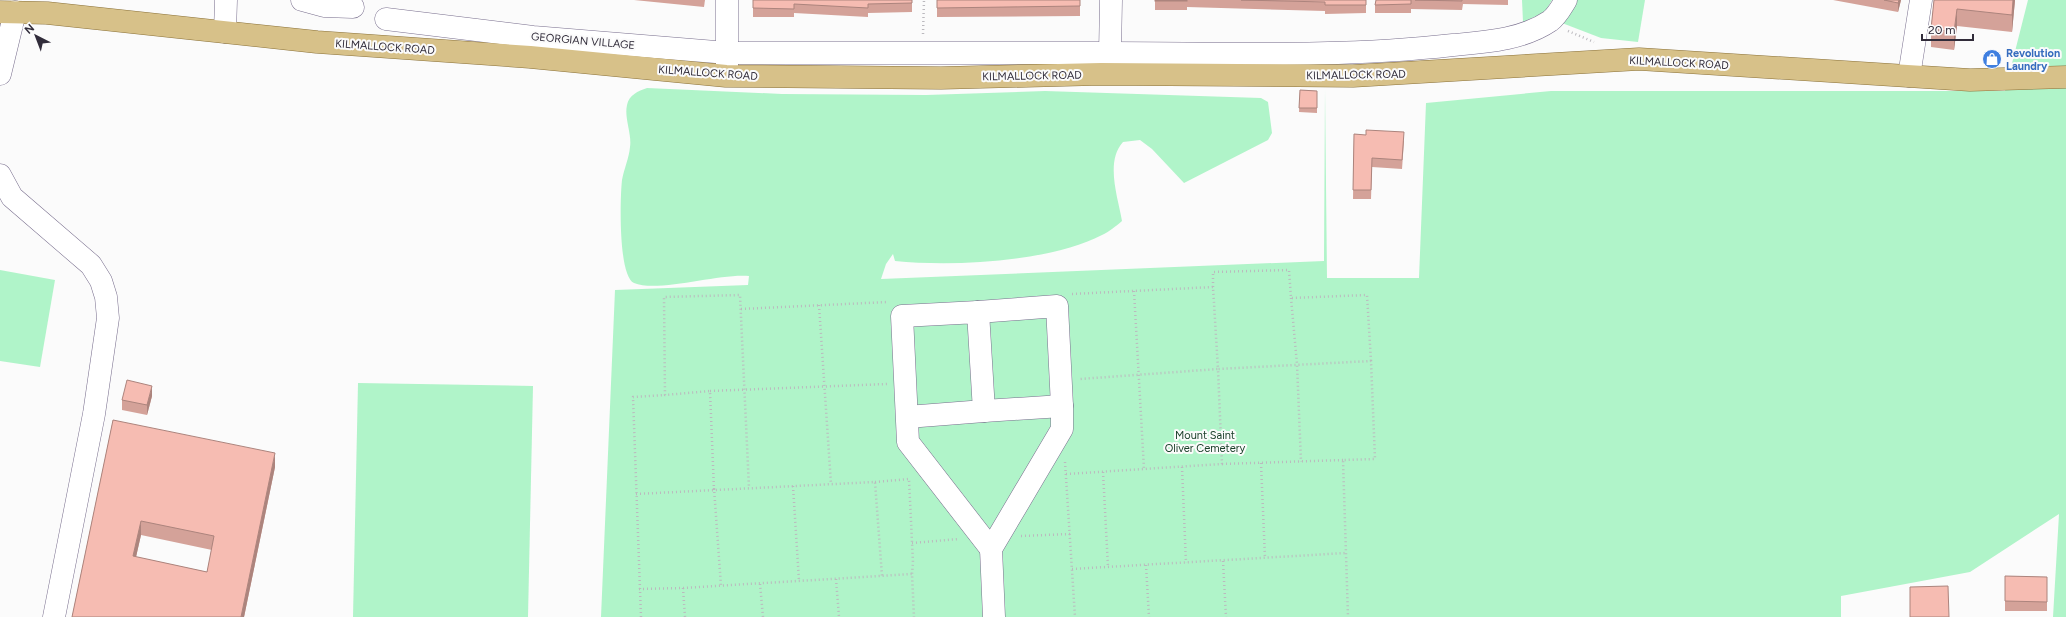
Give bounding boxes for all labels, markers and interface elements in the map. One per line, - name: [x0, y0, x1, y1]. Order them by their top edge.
- north arrow: [16, 16, 56, 56]
- scale bar: [1922, 16, 1973, 42]
- text: N: [22, 21, 37, 37]
- text: 20 m: [1928, 23, 1956, 37]
- street label: GEORGIAN VILLAGE: [531, 30, 635, 52]
- street label: KILMALLOCK ROAD: [335, 37, 436, 57]
- place label: Revolution Laundry: [2006, 47, 2060, 73]
- shop icon: Revolution Laundry: [1981, 48, 2003, 70]
- street label: KILMALLOCK ROAD: [1629, 54, 1730, 72]
- street label: KILMALLOCK ROAD: [658, 63, 759, 83]
- street label: KILMALLOCK ROAD: [1306, 68, 1406, 82]
- street label: KILMALLOCK ROAD: [982, 69, 1082, 83]
- park label: Mount Saint Oliver Cemetery: [1165, 429, 1245, 455]

